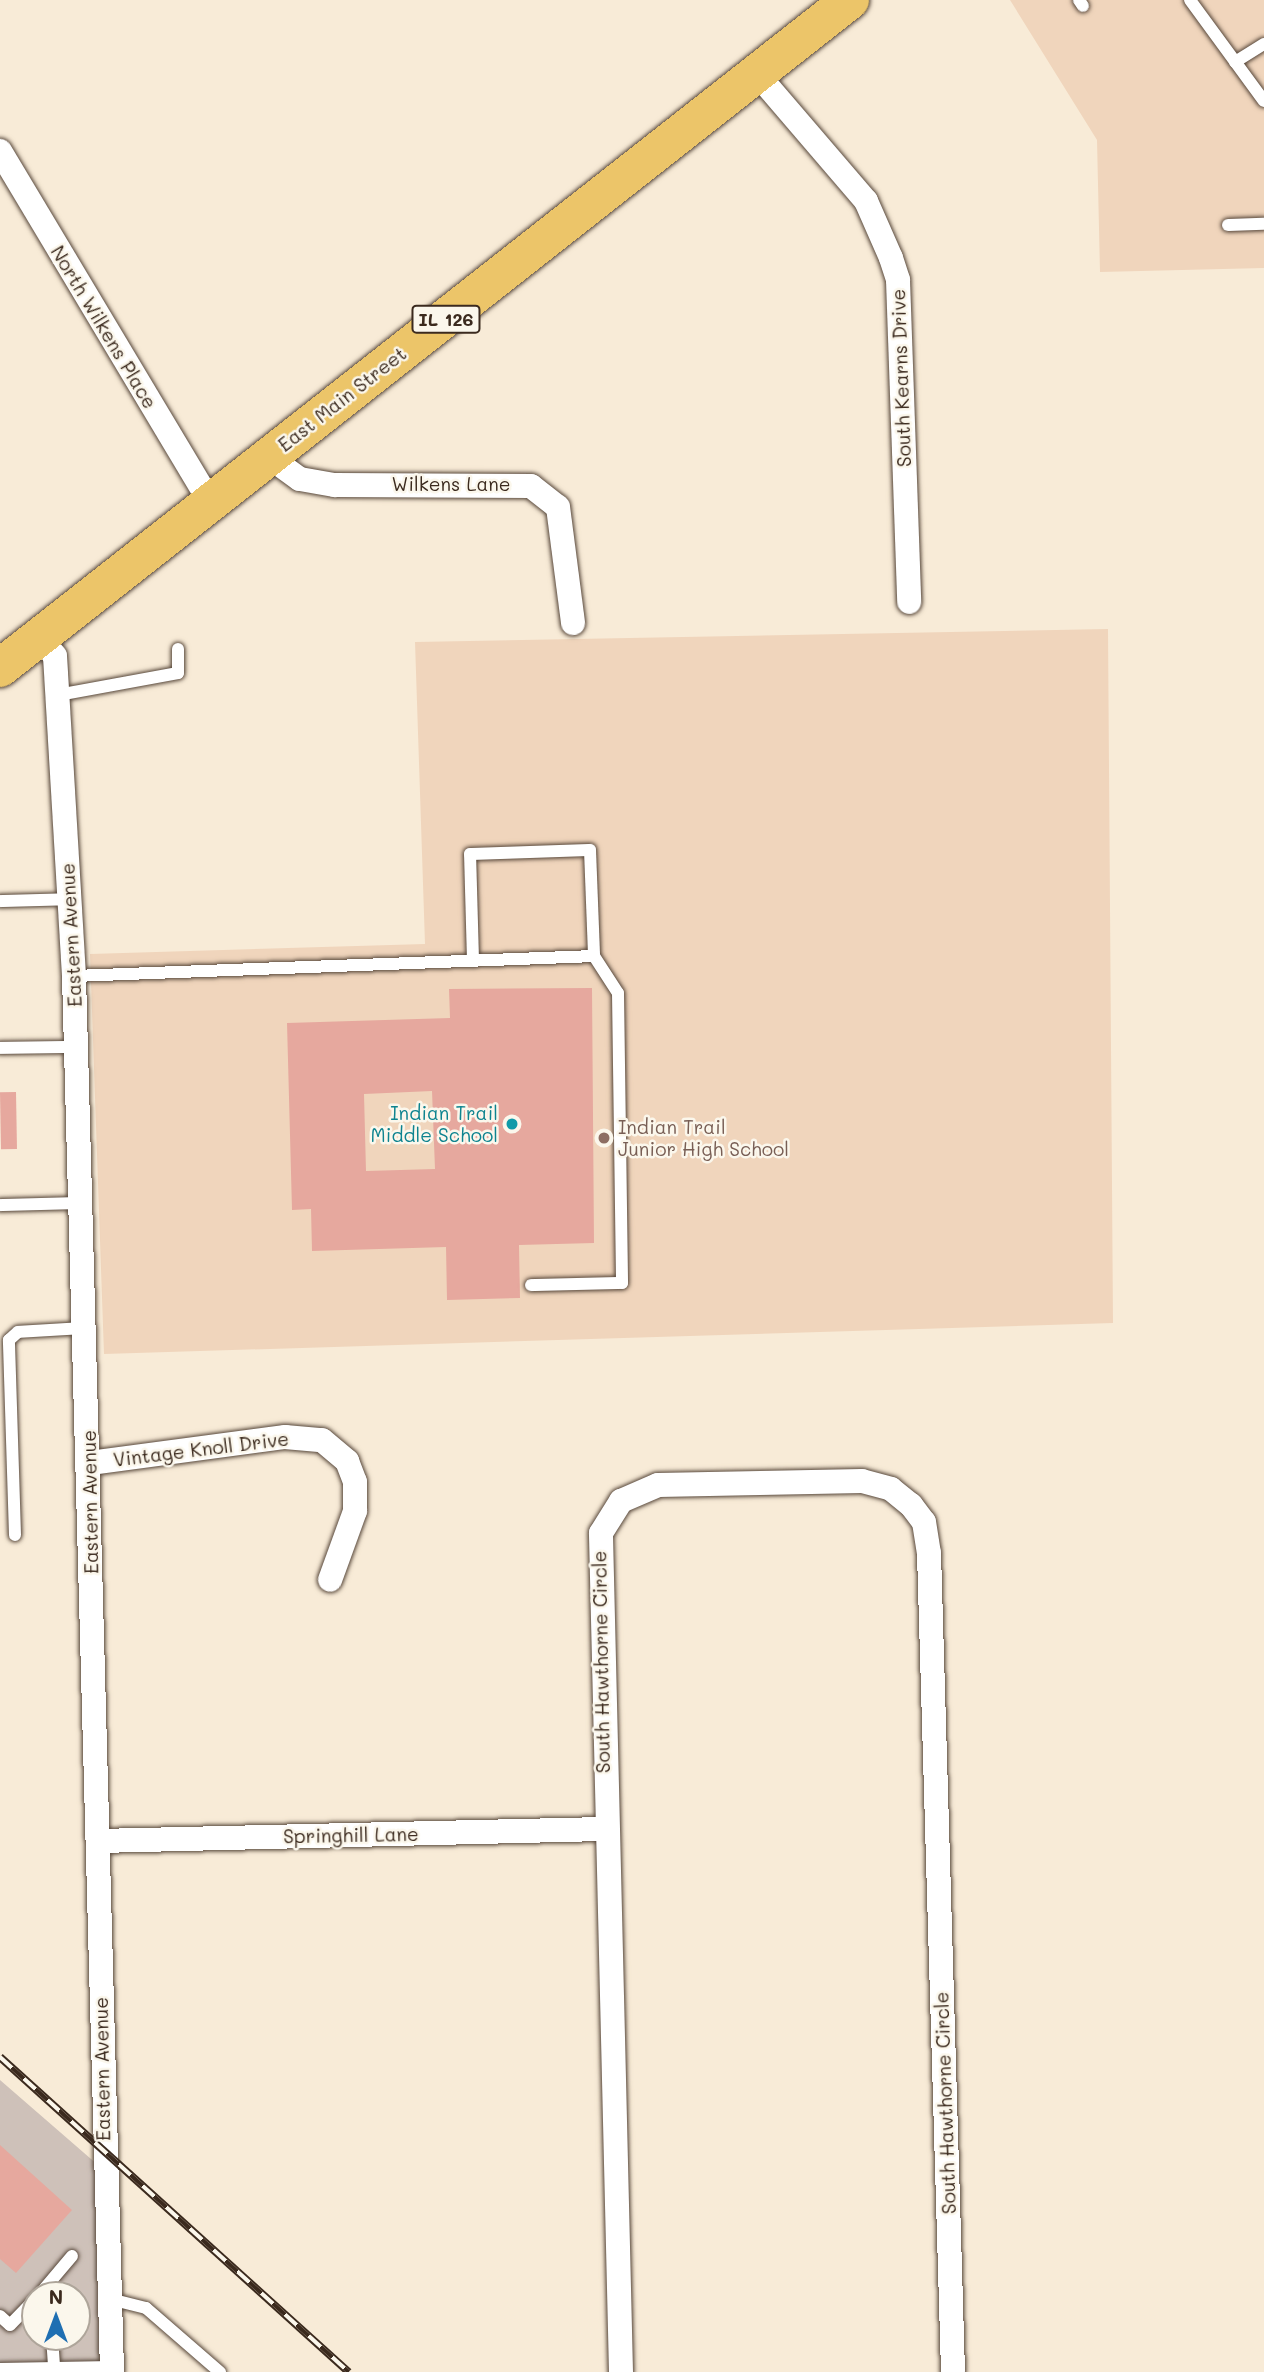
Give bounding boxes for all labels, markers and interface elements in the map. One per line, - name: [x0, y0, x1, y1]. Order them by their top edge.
- street label: North Wilkens Place: [46, 241, 162, 413]
- street label: South Kearns Drive: [886, 289, 916, 467]
- road number: IL 126: [411, 304, 481, 334]
- street label: East Main Street: [273, 342, 411, 456]
- street label: Wilkens Lane: [391, 473, 511, 495]
- street label: Eastern Avenue: [56, 863, 86, 1007]
- place label: Indian Trail Middle School: [370, 1102, 498, 1146]
- marker: Indian Trail Middle School: [504, 1116, 520, 1132]
- place label: Indian Trail Junior High School: [618, 1116, 789, 1160]
- marker: Indian Trail Junior High School: [596, 1130, 612, 1146]
- street label: Vintage Knoll Drive: [112, 1427, 290, 1471]
- street label: Eastern Avenue: [77, 1430, 103, 1574]
- street label: South Hawthorne Circle: [588, 1551, 614, 1773]
- street label: Springhill Lane: [283, 1822, 419, 1848]
- street label: South Hawthorne Circle: [930, 1991, 960, 2215]
- street label: Eastern Avenue: [89, 1997, 115, 2141]
- north arrow: [21, 2281, 91, 2351]
- text: N: [49, 2284, 63, 2309]

